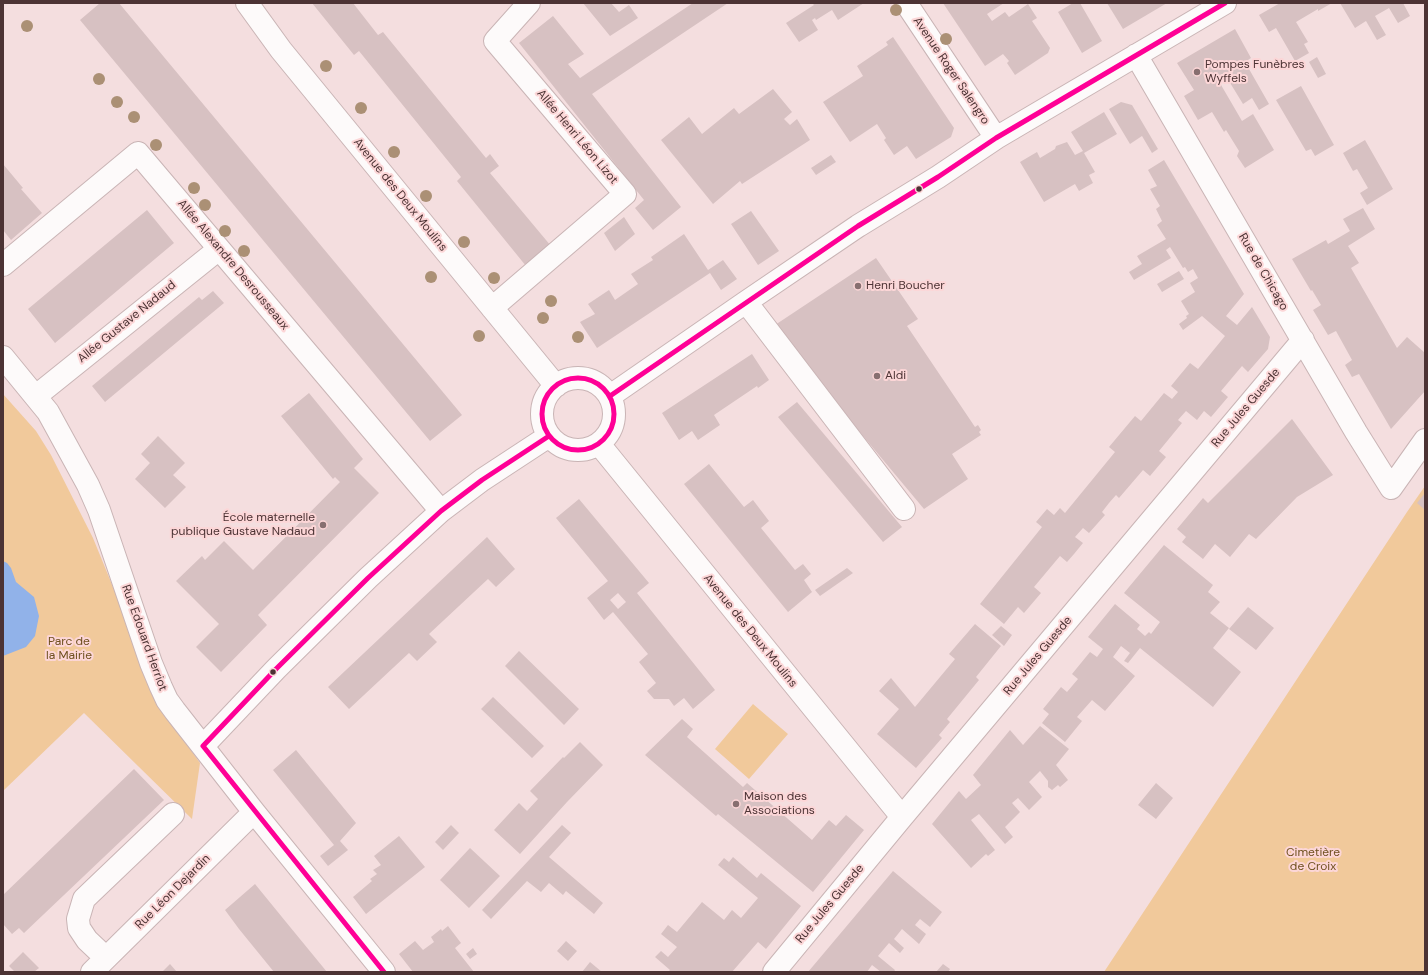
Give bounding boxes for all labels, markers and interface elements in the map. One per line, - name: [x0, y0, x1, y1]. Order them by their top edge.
- street label: Avenue Roger Salengro: [910, 15, 992, 127]
- place label: Pompes Funèbres Wyffels: [1205, 58, 1305, 86]
- marker: Pompes Funèbres Wyffels: [1192, 67, 1202, 77]
- street label: Allée Henri Léon Lizot: [533, 87, 621, 187]
- street label: Avenue des Deux Moulins: [350, 136, 450, 254]
- unlabelled marker: [914, 184, 924, 194]
- street label: Allée Alexandre Desrousseaux: [174, 197, 292, 333]
- street label: Rue de Chicago: [1235, 231, 1291, 313]
- street label: Allée Gustave Nadaud: [75, 278, 179, 366]
- place label: Henri Boucher: [866, 279, 945, 293]
- marker: Henri Boucher: [853, 281, 863, 291]
- street label: Rue Jules Guesde: [1209, 366, 1283, 450]
- place label: Aldi: [885, 369, 906, 383]
- marker: Aldi: [872, 371, 882, 381]
- place label: École maternelle publique Gustave Nadaud: [171, 511, 315, 539]
- marker: École maternelle publique Gustave Nadaud: [318, 520, 328, 530]
- street label: Avenue des Deux Moulins: [700, 572, 800, 690]
- street label: Rue Edouard Herriot: [118, 583, 170, 693]
- street label: Rue Jules Guesde: [1001, 614, 1075, 698]
- park label: Parc de la Mairie: [46, 635, 92, 663]
- unlabelled marker: [268, 667, 278, 677]
- place label: Maison des Associations: [744, 790, 815, 818]
- marker: Maison des Associations: [731, 799, 741, 809]
- park label: Cimetière de Croix: [1286, 846, 1340, 874]
- street label: Rue Léon Dejardin: [133, 852, 213, 932]
- street label: Rue Jules Guesde: [793, 862, 867, 946]

